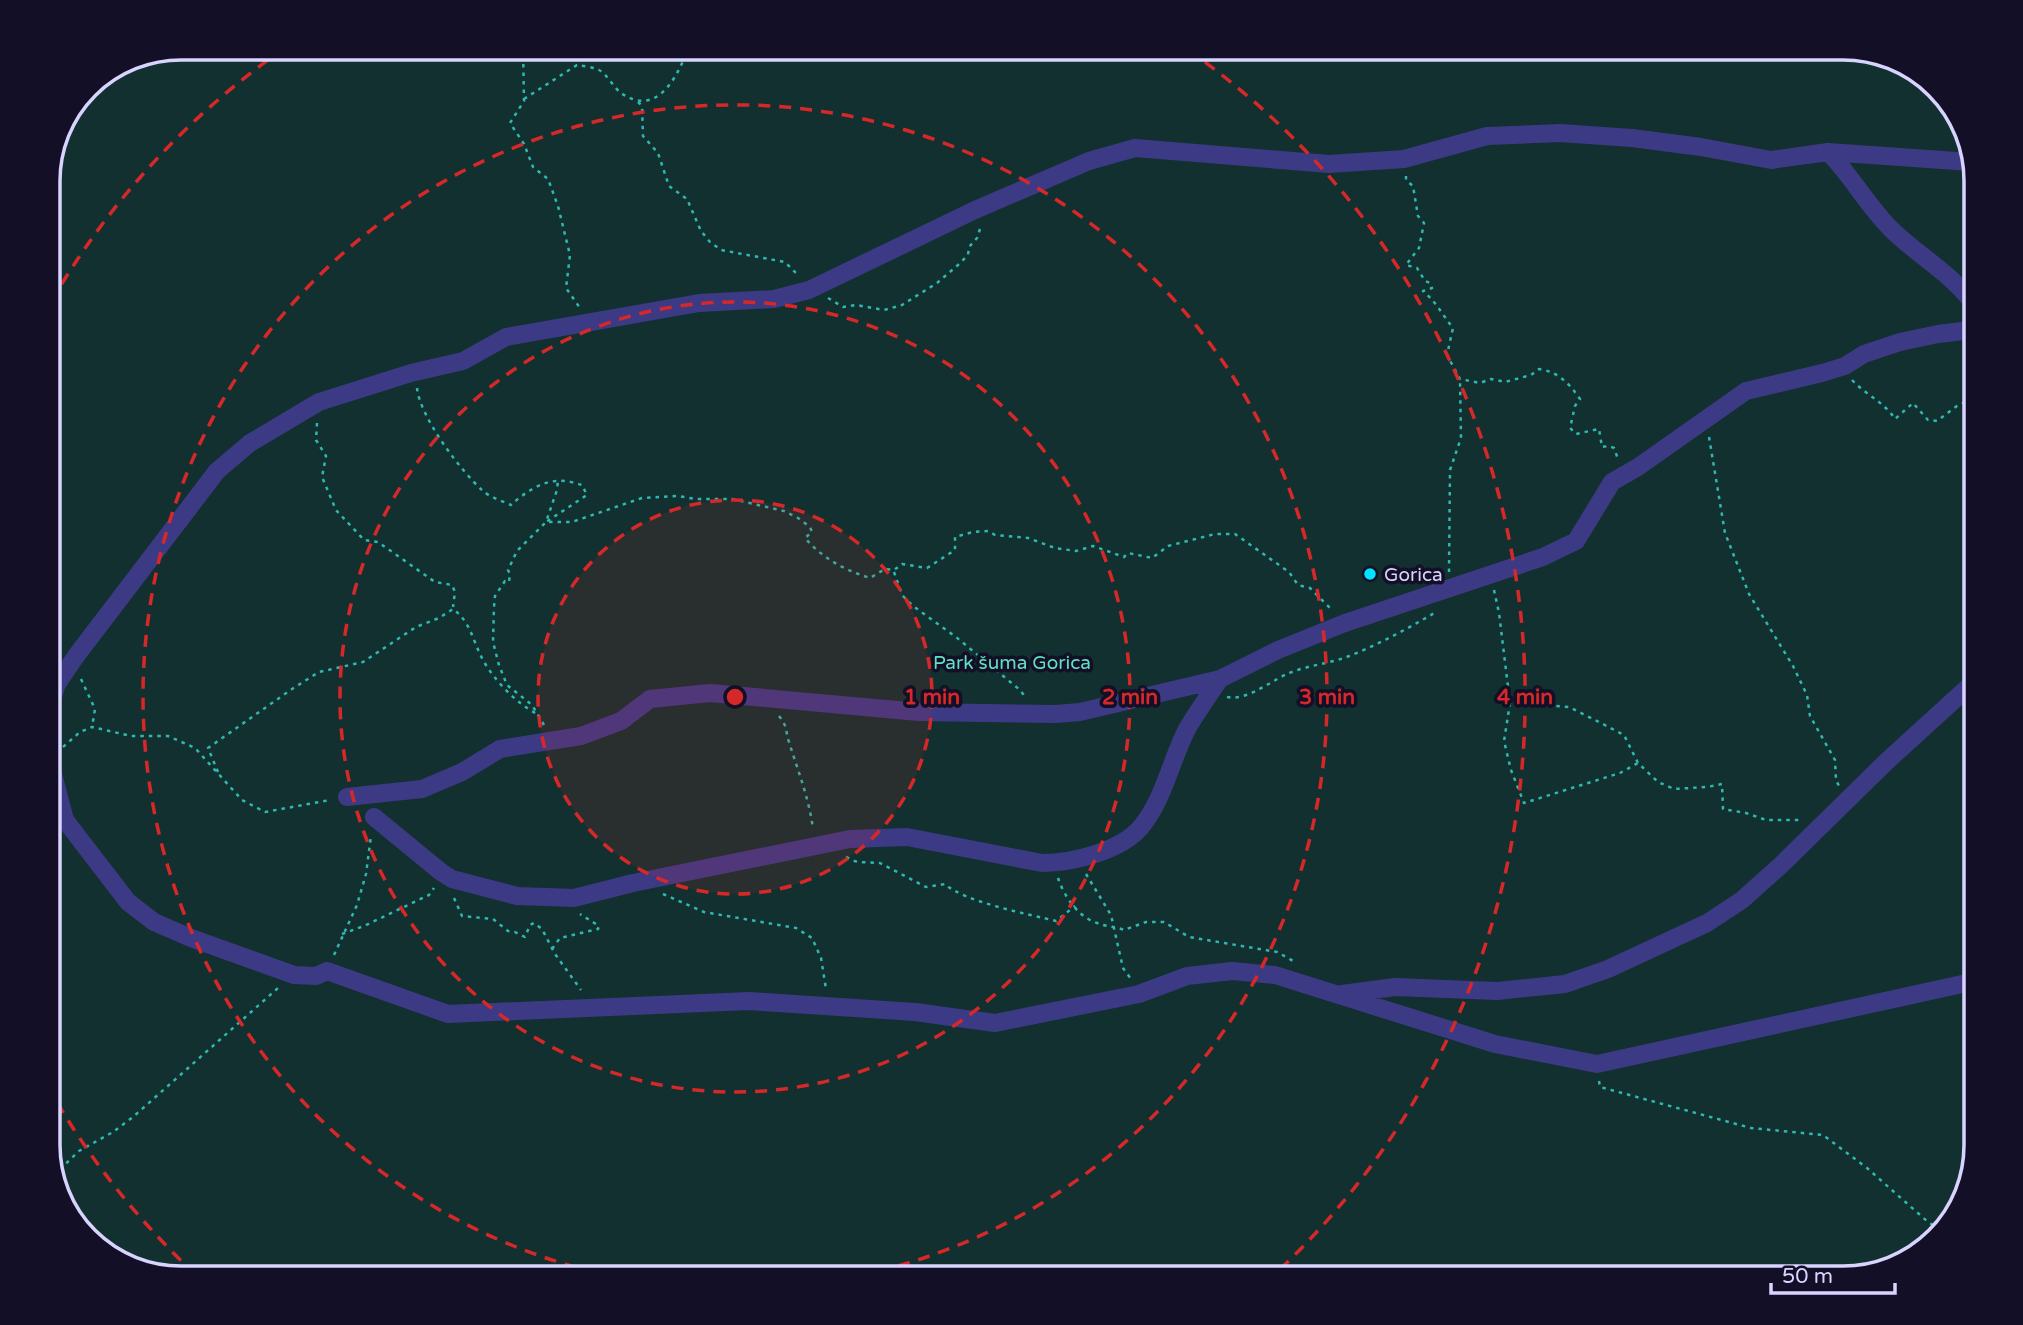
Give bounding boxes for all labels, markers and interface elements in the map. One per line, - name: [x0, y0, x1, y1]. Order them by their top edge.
- place label: Gorica: [1384, 564, 1443, 586]
- marker: Gorica: [1362, 566, 1378, 582]
- park label: Park šuma Gorica: [933, 652, 1091, 674]
- centre of rings: [723, 685, 747, 709]
- text: 1 min: [904, 685, 960, 710]
- text: 2 min: [1102, 685, 1158, 710]
- text: 3 min: [1299, 685, 1355, 710]
- text: 4 min: [1497, 685, 1553, 710]
- scale bar: [1771, 1252, 1895, 1296]
- text: 50 m: [1782, 1264, 1833, 1289]

